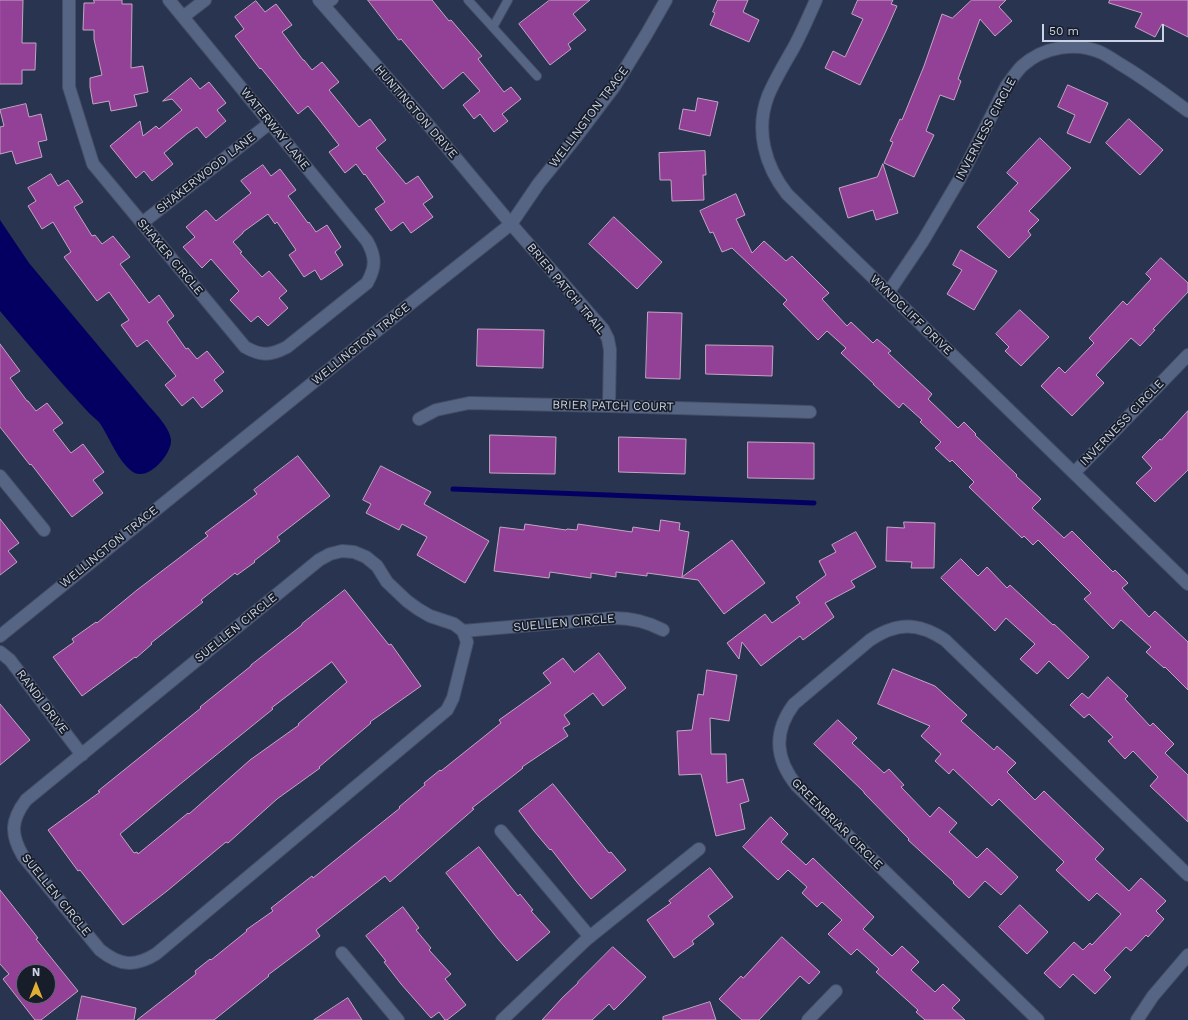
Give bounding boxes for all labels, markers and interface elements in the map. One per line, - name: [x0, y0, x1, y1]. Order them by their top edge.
- scale bar: [1044, 16, 1166, 42]
- text: 50 m: [1049, 24, 1079, 38]
- street label: HUNTINGTON DRIVE: [372, 62, 460, 162]
- street label: WELLINGTON TRACE: [547, 64, 631, 170]
- street label: INVERNESS CIRCLE: [953, 75, 1019, 183]
- street label: WATERWAY LANE: [237, 85, 313, 173]
- street label: SHAKERWOOD LANE: [154, 130, 258, 216]
- street label: SHAKER CIRCLE: [134, 216, 206, 298]
- street label: BRIER PATCH TRAIL: [524, 240, 608, 338]
- street label: WYNDCLIFF DRIVE: [867, 272, 955, 358]
- street label: WELLINGTON TRACE: [309, 300, 413, 388]
- street label: INVERNESS CIRCLE: [1077, 377, 1167, 469]
- street label: BRIER PATCH COURT: [552, 398, 674, 414]
- street label: WELLINGTON TRACE: [57, 503, 161, 591]
- street label: SUELLEN CIRCLE: [192, 590, 280, 666]
- street label: SUELLEN CIRCLE: [513, 611, 615, 635]
- street label: RANDI DRIVE: [13, 667, 71, 737]
- street label: GREENBRIAR CIRCLE: [788, 775, 886, 873]
- street label: SUELLEN CIRCLE: [18, 851, 94, 939]
- north arrow: [16, 964, 56, 1004]
- text: N: [32, 966, 40, 979]

